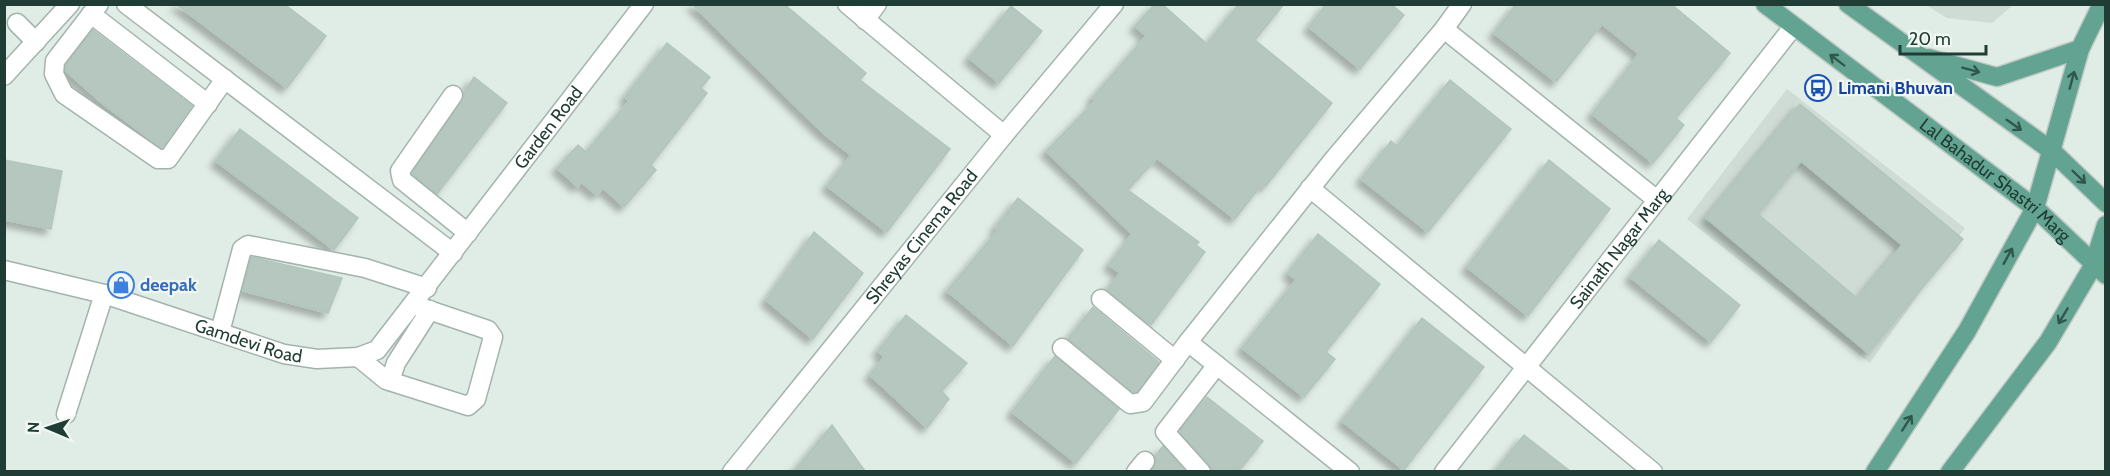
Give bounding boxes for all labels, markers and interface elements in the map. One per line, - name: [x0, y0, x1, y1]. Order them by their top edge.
- scale bar: [1900, 18, 1986, 56]
- text: 20 m: [1909, 28, 1951, 50]
- one-way arrow: [1829, 54, 1845, 66]
- one-way arrow: [1962, 65, 1981, 76]
- one-way arrow: [2067, 71, 2078, 90]
- bus stop icon: Limani Bhuvan: [1803, 73, 1833, 103]
- place label: Limani Bhuvan: [1838, 77, 1953, 99]
- street label: Garden Road: [510, 82, 587, 173]
- street label: Lal Bahadur Shastri Marg: [1915, 114, 2076, 248]
- one-way arrow: [2006, 119, 2022, 131]
- street label: Shreyas Cinema Road: [861, 165, 982, 309]
- one-way arrow: [2071, 170, 2086, 185]
- street label: Sainath Nagar Marg: [1565, 183, 1674, 313]
- one-way arrow: [2002, 248, 2014, 265]
- shop icon: deepak: [106, 270, 136, 300]
- place label: deepak: [140, 274, 197, 296]
- one-way arrow: [2057, 307, 2069, 324]
- street label: Gamdevi Road: [192, 314, 304, 368]
- north arrow: [18, 398, 78, 458]
- one-way arrow: [1900, 414, 1913, 431]
- text: N: [24, 422, 43, 433]

